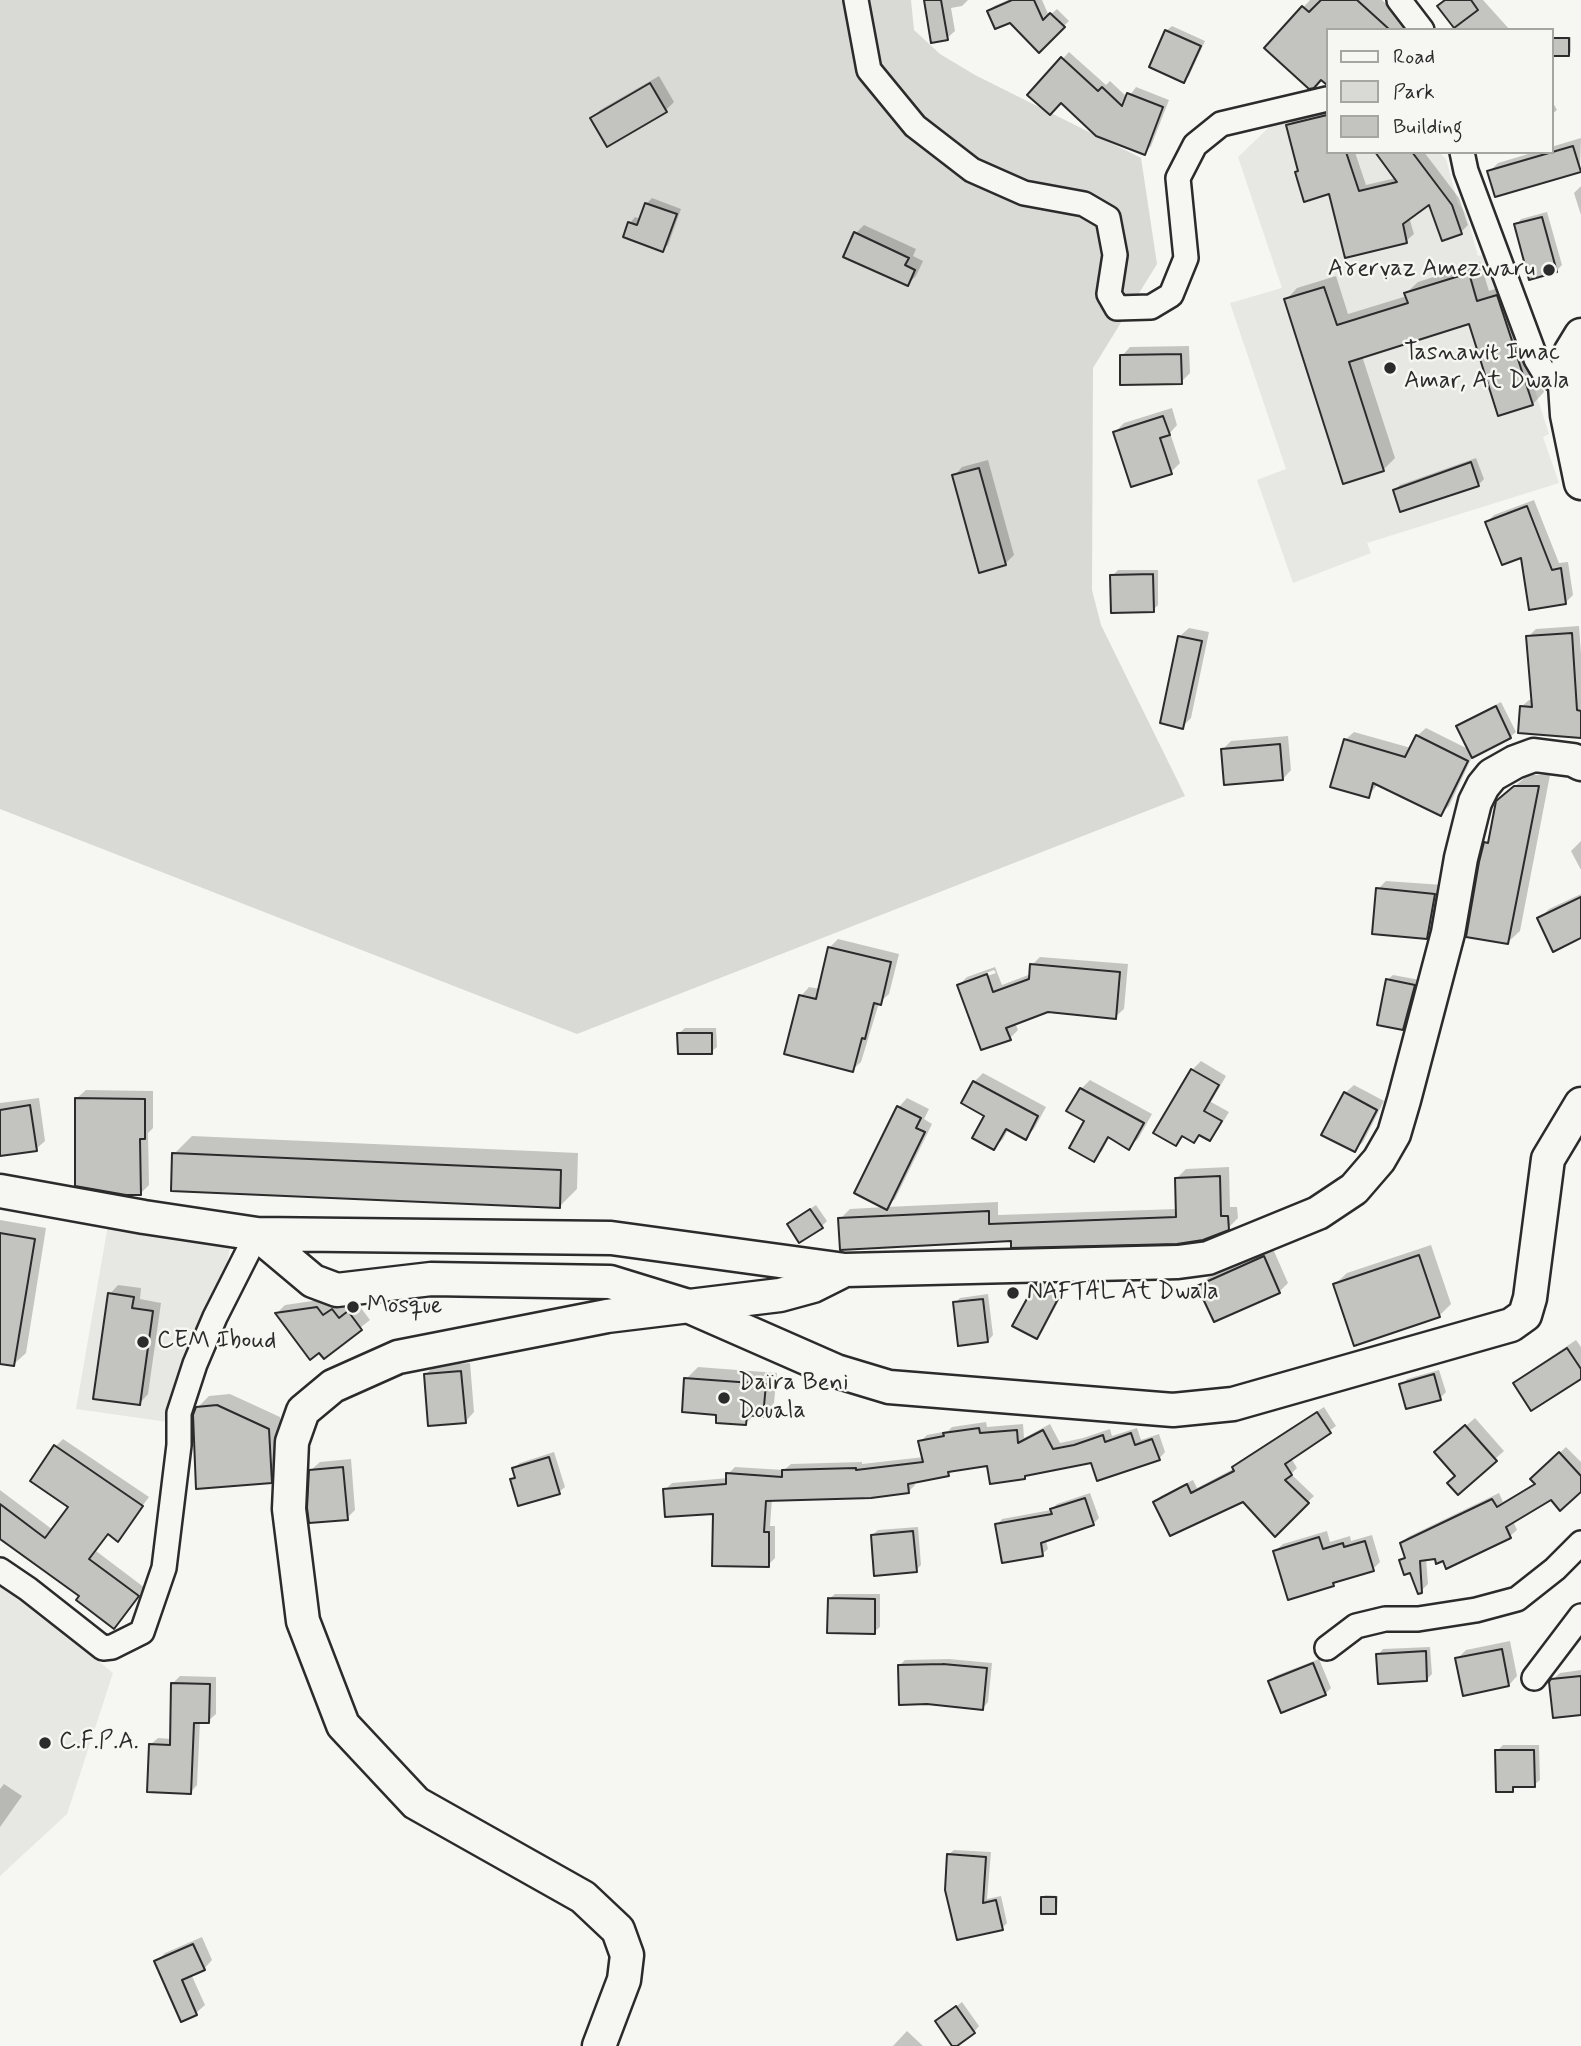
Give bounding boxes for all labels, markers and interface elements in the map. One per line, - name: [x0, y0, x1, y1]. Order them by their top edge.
- legend: [1326, 28, 1553, 154]
- text: Road: [1393, 43, 1435, 71]
- text: Park: [1393, 78, 1435, 106]
- text: Building: [1393, 113, 1463, 141]
- place label: Aɣeṛvaz Amezwaru: [1328, 256, 1535, 284]
- marker: Aɣeṛvaz Amezwaru: [1541, 262, 1557, 278]
- place label: Tasnawit Imac Amar, At Dwala: [1404, 340, 1569, 396]
- marker: Tasnawit Imac Amar, At Dwala: [1382, 360, 1398, 376]
- place label: NAFTAL At Dwala: [1027, 1279, 1219, 1307]
- marker: NAFTAL At Dwala: [1005, 1285, 1021, 1301]
- place label: Mosque: [367, 1293, 442, 1321]
- marker: Mosque: [345, 1299, 361, 1315]
- place label: CEM Iboud: [157, 1328, 276, 1356]
- marker: CEM Iboud: [135, 1334, 151, 1350]
- place label: Daïra Beni Douala: [738, 1370, 849, 1426]
- marker: Daïra Beni Douala: [716, 1390, 732, 1406]
- place label: C.F.P.A.: [59, 1729, 139, 1757]
- marker: C.F.P.A.: [37, 1735, 53, 1751]

